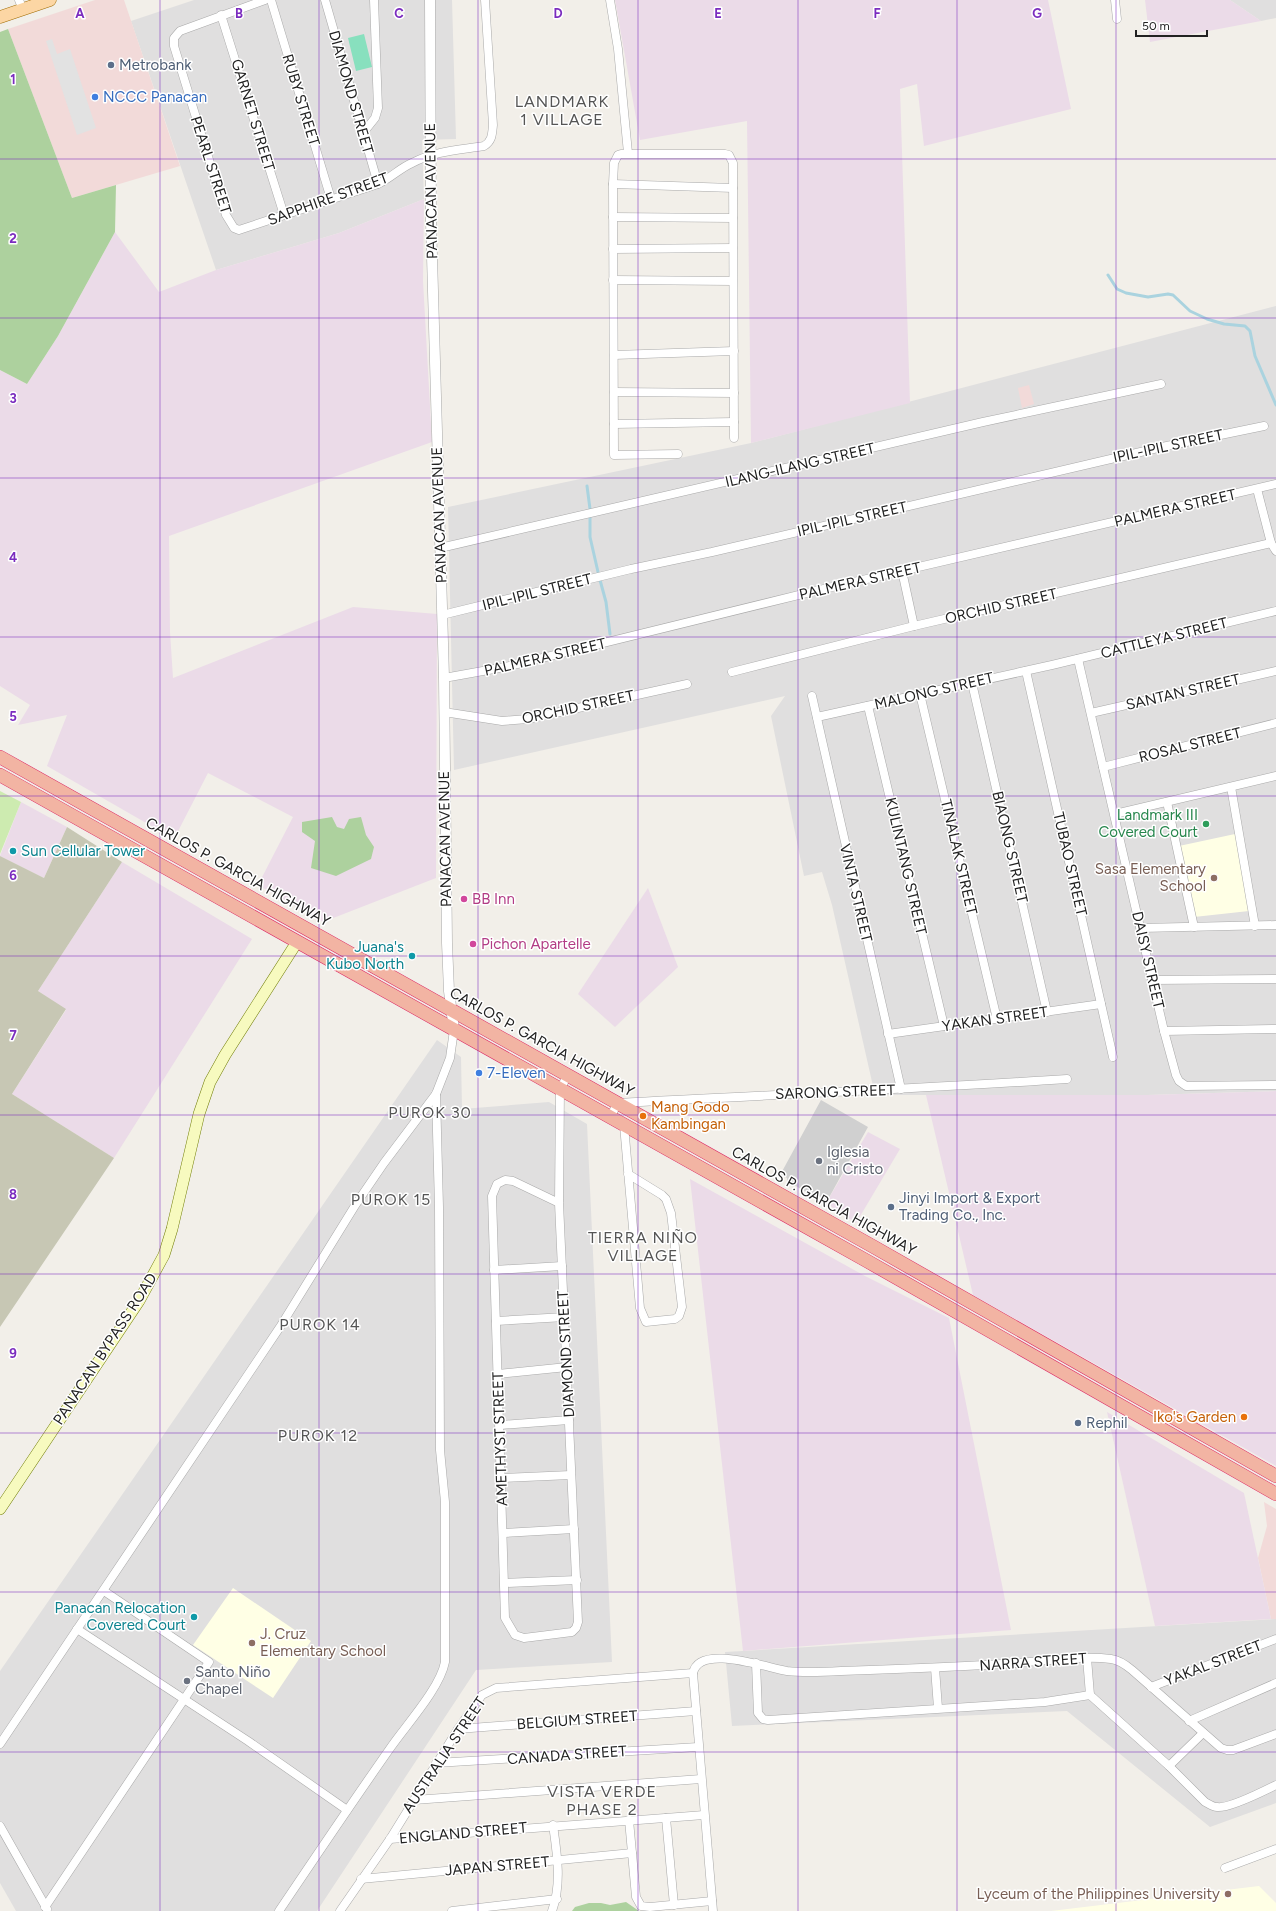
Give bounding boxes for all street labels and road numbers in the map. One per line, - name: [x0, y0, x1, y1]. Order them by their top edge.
- street label: DIAMOND STREET: [325, 28, 377, 156]
- street label: RUBY STREET: [279, 52, 324, 149]
- street label: GARNET STREET: [227, 57, 279, 174]
- street label: PEARL STREET: [187, 114, 235, 217]
- street label: PANACAN AVENUE: [421, 123, 441, 259]
- street label: SAPPHIRE STREET: [265, 169, 391, 229]
- street label: IPIL-IPIL STREET: [1111, 425, 1225, 466]
- street label: ILANG-ILANG STREET: [723, 439, 877, 491]
- street label: PANACAN AVENUE: [428, 447, 450, 583]
- street label: PALMERA STREET: [1112, 485, 1238, 531]
- street label: IPIL-IPIL STREET: [795, 497, 909, 540]
- street label: PALMERA STREET: [797, 558, 923, 604]
- street label: IPIL-IPIL STREET: [480, 570, 594, 614]
- street label: ORCHID STREET: [943, 584, 1059, 628]
- street label: CATTLEYA STREET: [1099, 613, 1230, 662]
- street label: PALMERA STREET: [482, 634, 608, 680]
- street label: MALONG STREET: [873, 668, 996, 713]
- street label: SANTAN STREET: [1124, 670, 1243, 714]
- street label: ORCHID STREET: [520, 686, 636, 728]
- street label: ROSAL STREET: [1137, 723, 1244, 766]
- street label: PANACAN AVENUE: [435, 771, 455, 907]
- street label: BIAONG STREET: [988, 789, 1032, 905]
- street label: KULINTANG STREET: [881, 796, 931, 937]
- street label: TINALAK STREET: [937, 798, 981, 917]
- street label: TUBAO STREET: [1049, 810, 1091, 918]
- street label: CARLOS P. GARCIA HIGHWAY: [142, 814, 334, 930]
- street label: VINTA STREET: [836, 842, 876, 944]
- street label: DAISY STREET: [1128, 910, 1168, 1011]
- street label: CARLOS P. GARCIA HIGHWAY: [446, 984, 638, 1100]
- street label: YAKAN STREET: [941, 1003, 1050, 1035]
- street label: SARONG STREET: [775, 1081, 896, 1103]
- street label: CARLOS P. GARCIA HIGHWAY: [728, 1143, 920, 1259]
- street label: PANACAN BYPASS ROAD: [49, 1270, 161, 1428]
- street label: DIAMOND STREET: [554, 1289, 578, 1418]
- street label: AMETHYST STREET: [489, 1371, 511, 1506]
- street label: YAKAL STREET: [1162, 1636, 1265, 1690]
- street label: NARRA STREET: [979, 1649, 1088, 1675]
- street label: AUSTRALIA STREET: [398, 1693, 490, 1817]
- street label: BELGIUM STREET: [516, 1707, 639, 1733]
- street label: CANADA STREET: [507, 1742, 628, 1768]
- street label: ENGLAND STREET: [398, 1818, 528, 1848]
- street label: JAPAN STREET: [444, 1852, 551, 1880]

